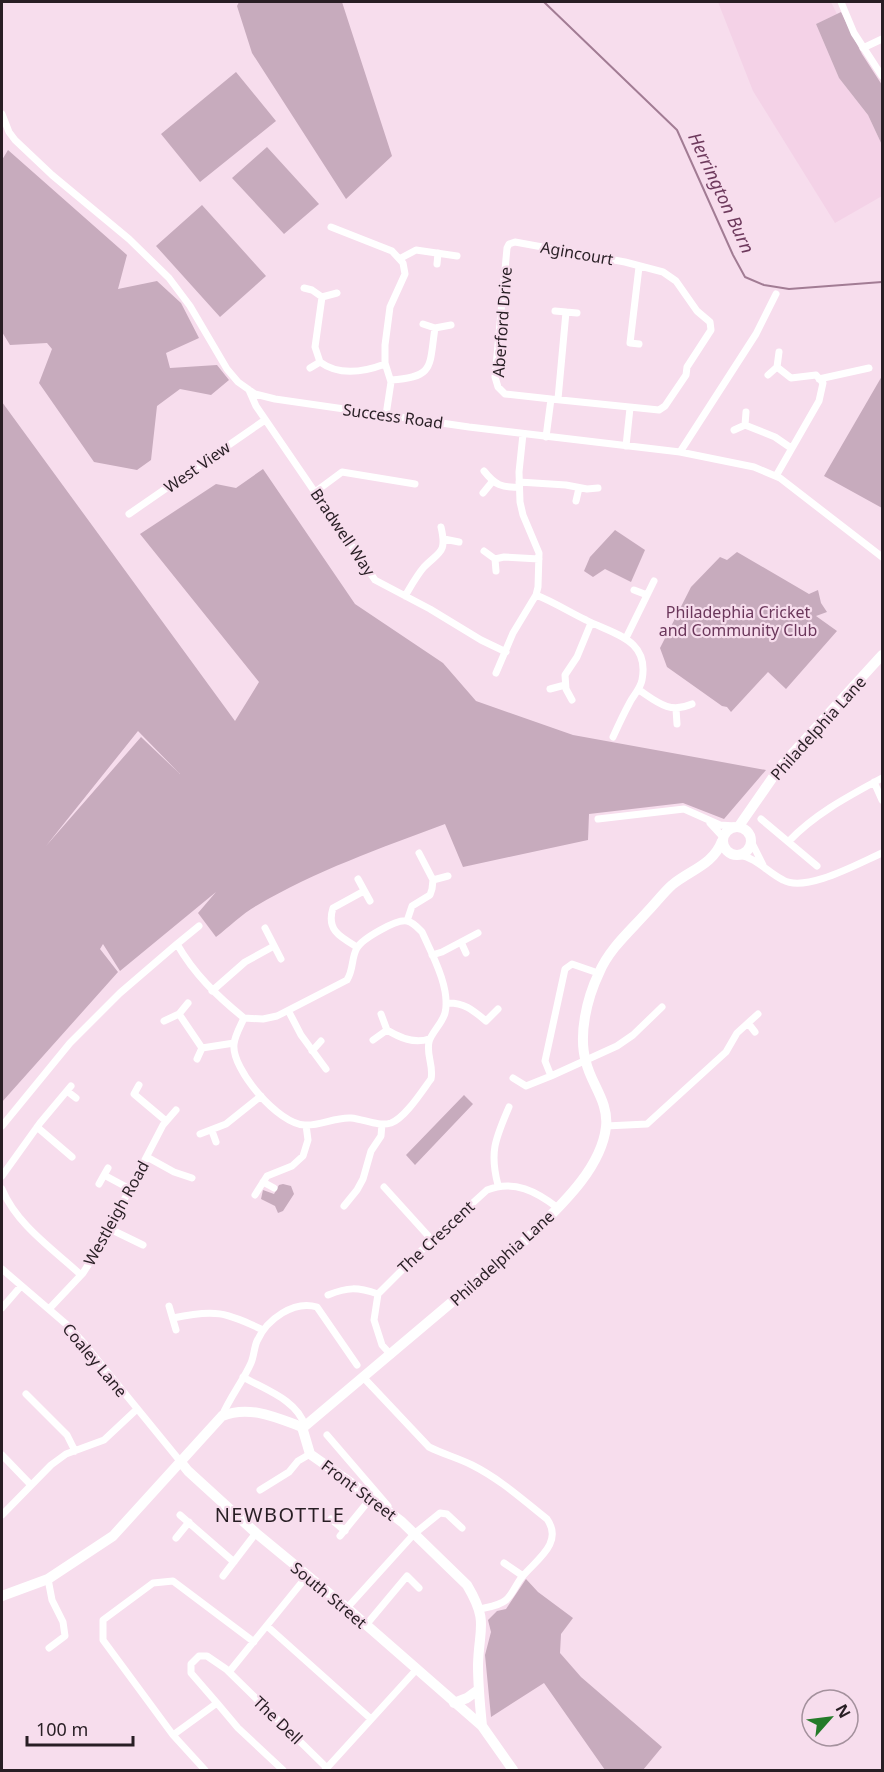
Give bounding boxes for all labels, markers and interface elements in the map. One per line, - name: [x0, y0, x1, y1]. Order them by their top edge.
- water label: Herrington Burn: [683, 128, 760, 257]
- street label: Agincourt: [539, 236, 615, 270]
- street label: Aberford Drive: [487, 266, 517, 378]
- street label: Success Road: [341, 398, 445, 434]
- street label: West View: [159, 436, 235, 498]
- street label: Bradwell Way: [306, 484, 381, 581]
- park label: Philadephia Cricket and Community Club: [659, 601, 817, 641]
- street label: Philadelphia Lane: [765, 671, 871, 785]
- street label: Westleigh Road: [78, 1157, 154, 1269]
- street label: The Crescent: [393, 1196, 479, 1278]
- street label: Philadelphia Lane: [445, 1205, 559, 1311]
- street label: Coaley Lane: [58, 1318, 132, 1402]
- street label: Front Street: [317, 1455, 401, 1526]
- district label: NEWBOTTLE: [215, 1501, 345, 1528]
- street label: South Street: [286, 1557, 372, 1633]
- north arrow: [800, 1688, 860, 1748]
- street label: The Dell: [248, 1691, 308, 1749]
- text: N: [830, 1700, 856, 1722]
- scale bar: [27, 1709, 134, 1747]
- text: 100 m: [36, 1717, 88, 1741]

